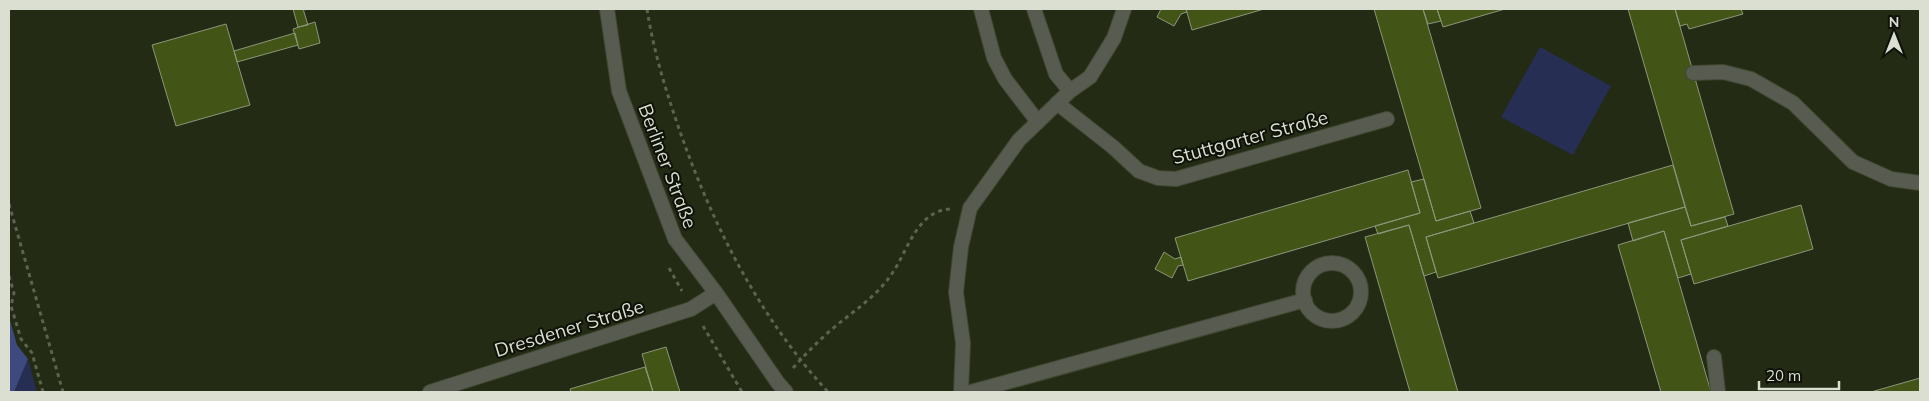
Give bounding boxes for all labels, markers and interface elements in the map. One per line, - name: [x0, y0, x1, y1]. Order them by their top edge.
- north arrow: [1869, 10, 1919, 60]
- text: N: [1889, 13, 1899, 31]
- street label: Berliner Straße: [633, 100, 703, 232]
- street label: Stuttgarter Straße: [1169, 105, 1331, 169]
- street label: Dresdener Straße: [491, 294, 647, 362]
- scale bar: [1759, 358, 1839, 390]
- text: 20 m: [1766, 366, 1801, 385]

